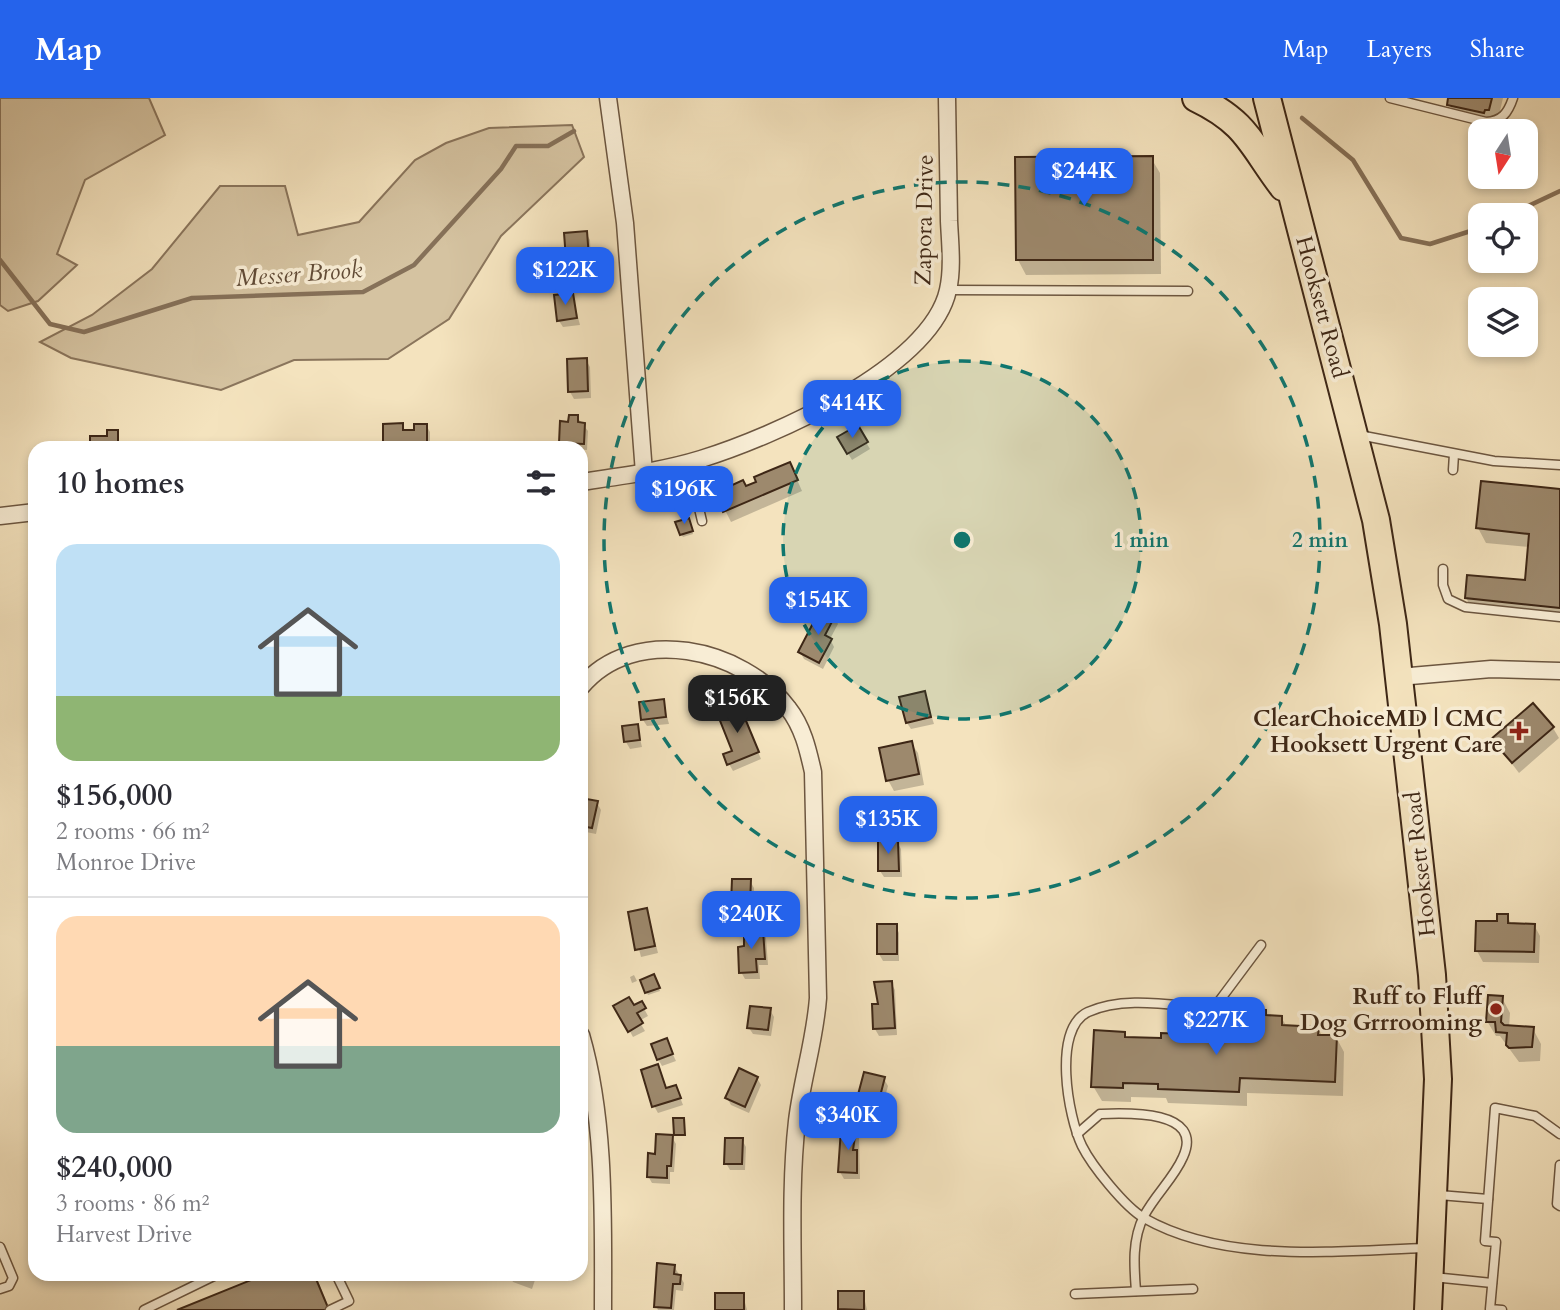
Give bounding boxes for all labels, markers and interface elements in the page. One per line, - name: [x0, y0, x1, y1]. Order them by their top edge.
- text: Map: [35, 27, 102, 72]
- text: Map: [1283, 33, 1329, 66]
- text: Layers: [1367, 33, 1432, 66]
- text: Share: [1470, 33, 1525, 66]
- north arrow: [1468, 119, 1538, 189]
- map controls: [1468, 119, 1538, 357]
- pin: $244K: [1035, 148, 1133, 208]
- street label: Zapora Drive: [907, 154, 941, 286]
- text: $244K: [1051, 155, 1117, 186]
- button: locate: [1468, 203, 1538, 273]
- street label: Hooksett Road: [1288, 233, 1356, 382]
- pin: $122K: [516, 248, 614, 307]
- water label: Messer Brook: [235, 253, 364, 295]
- text: $122K: [532, 254, 598, 285]
- button: layers: [1468, 287, 1538, 357]
- pin: $414K: [803, 380, 901, 440]
- text: $414K: [819, 387, 885, 418]
- text: 10 homes: [56, 463, 185, 504]
- icon: filters: [522, 464, 560, 502]
- pin: $196K: [635, 466, 733, 526]
- text: $196K: [651, 473, 717, 504]
- text: 1 min: [1113, 526, 1169, 555]
- text: 2 min: [1292, 526, 1348, 555]
- centre of rings: [950, 528, 974, 552]
- pin: $154K: [769, 578, 867, 637]
- text: $154K: [785, 584, 851, 615]
- icon: home: [245, 589, 371, 715]
- pin: $156K: [688, 676, 786, 735]
- text: $156K: [704, 682, 770, 713]
- place label: ClearChoiceMD | CMC Hooksett Urgent Care: [1253, 703, 1503, 760]
- marker: ClearChoiceMD | CMC Hooksett Urgent Care: [1509, 721, 1529, 741]
- text: $156,000: [56, 775, 172, 816]
- street label: Hooksett Road: [1397, 789, 1443, 938]
- pin: $135K: [839, 796, 937, 856]
- text: $135K: [855, 803, 921, 834]
- text: 2 rooms · 66 m²: [56, 816, 209, 847]
- text: Monroe Drive: [56, 847, 196, 878]
- pin: $240K: [702, 892, 800, 951]
- text: $240K: [718, 898, 784, 929]
- icon: home: [245, 961, 371, 1087]
- place label: Ruff to Fluff Dog Grrrooming: [1300, 981, 1486, 1038]
- pin: $227K: [1167, 998, 1265, 1057]
- marker: Ruff to Fluff Dog Grrrooming: [1488, 1001, 1504, 1017]
- text: $227K: [1183, 1004, 1249, 1035]
- pin: $340K: [799, 1093, 897, 1152]
- text: $340K: [815, 1099, 881, 1130]
- text: $240,000: [56, 1147, 172, 1188]
- text: 3 rooms · 86 m²: [56, 1188, 209, 1219]
- text: Harvest Drive: [56, 1219, 192, 1250]

